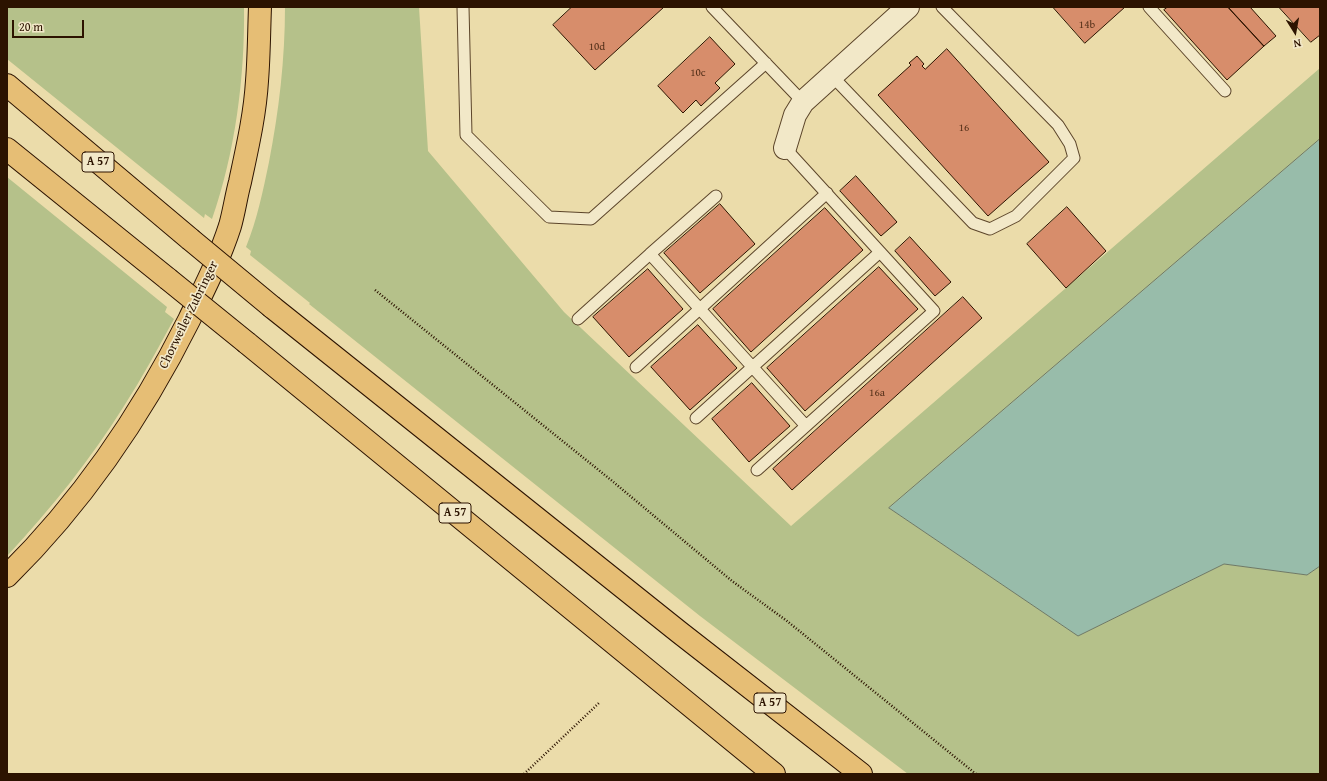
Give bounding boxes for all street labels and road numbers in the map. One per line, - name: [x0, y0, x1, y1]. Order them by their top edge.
- road number: A 57: [82, 152, 114, 172]
- street label: Chorweiler Zubringer: [156, 259, 222, 371]
- road number: A 57: [439, 503, 471, 523]
- road number: A 57: [754, 693, 786, 713]

